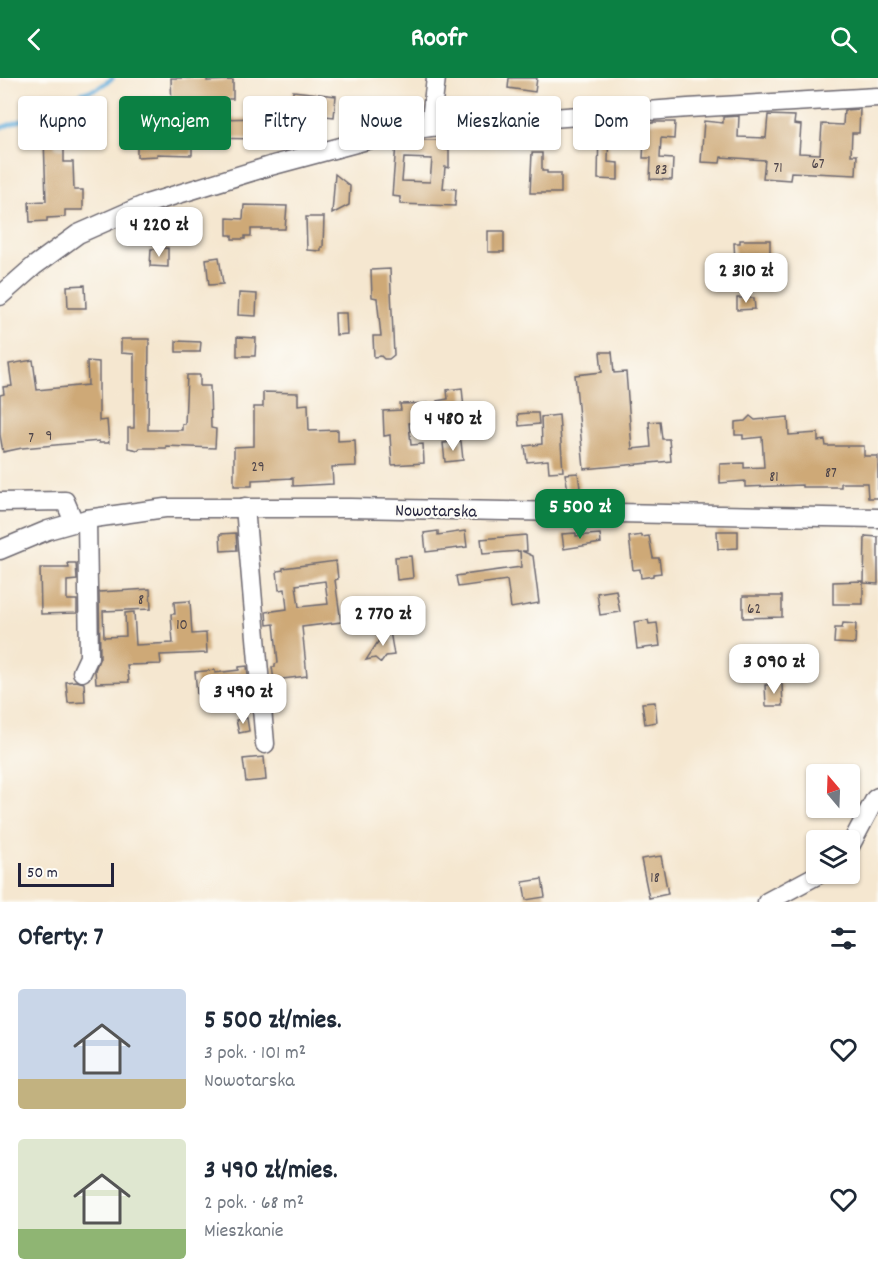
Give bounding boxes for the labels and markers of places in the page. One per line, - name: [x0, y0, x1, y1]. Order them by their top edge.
- pin: 4 220 zł: [97, 207, 221, 258]
- pin: 2 310 zł: [684, 253, 808, 304]
- pin: 4 480 zł: [391, 401, 515, 452]
- pin: 5 500 zł: [518, 489, 642, 540]
- pin: 2 770 zł: [321, 596, 445, 647]
- pin: 3 090 zł: [712, 644, 836, 695]
- pin: 3 490 zł: [181, 674, 305, 725]

